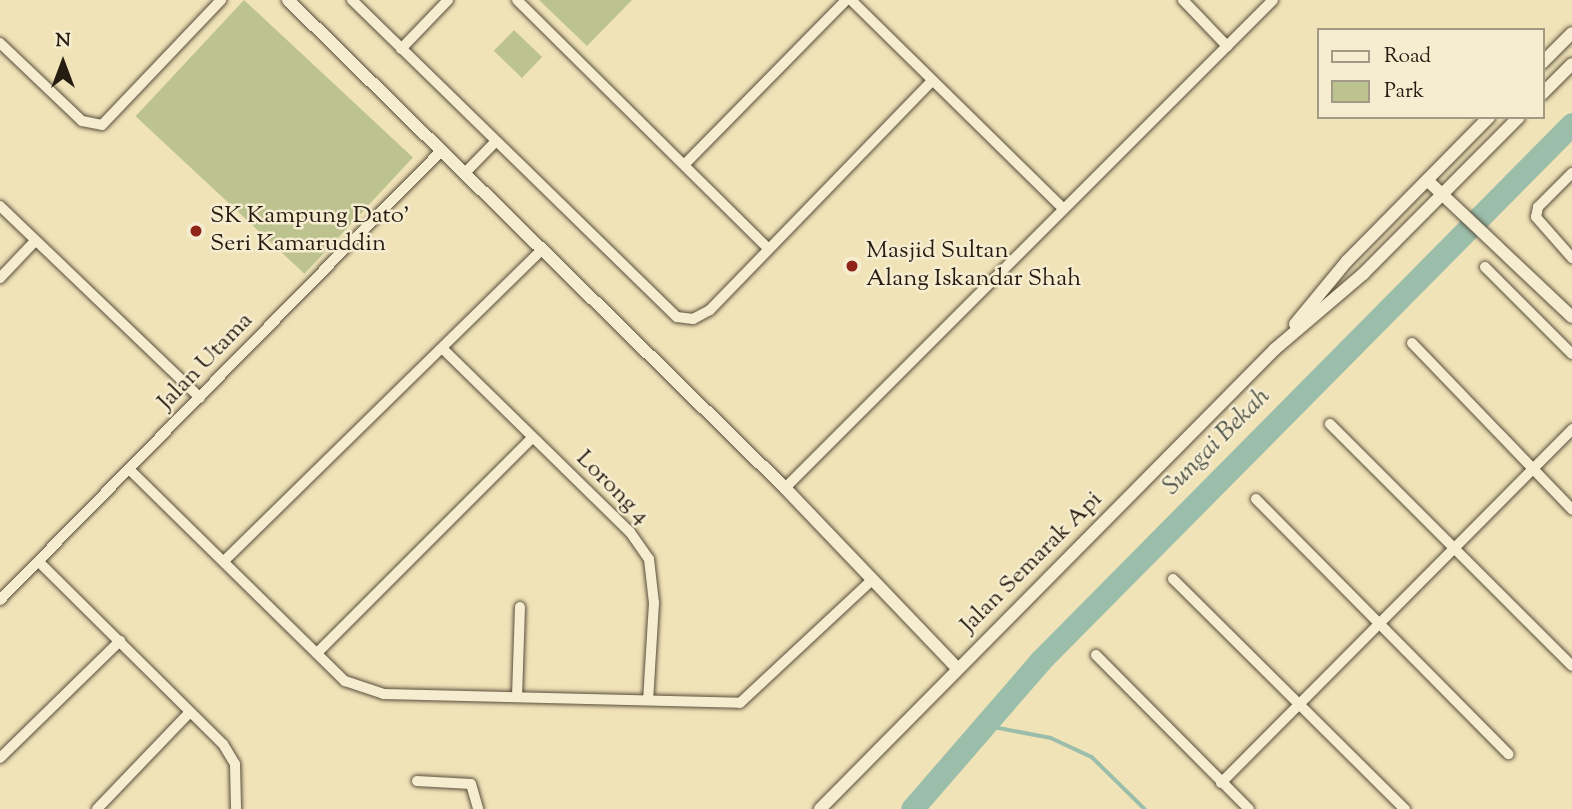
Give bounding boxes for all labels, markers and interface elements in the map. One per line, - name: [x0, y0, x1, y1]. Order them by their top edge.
- north arrow: [28, 28, 98, 98]
- text: N: [55, 28, 71, 55]
- legend: [1316, 28, 1544, 119]
- text: Road: [1384, 42, 1431, 72]
- text: Park: [1384, 77, 1424, 107]
- place label: SK Kampung Dato' Seri Kamaruddin: [210, 203, 410, 259]
- marker: SK Kampung Dato' Seri Kamaruddin: [188, 223, 204, 239]
- place label: Masjid Sultan Alang Iskandar Shah: [866, 238, 1081, 294]
- marker: Masjid Sultan Alang Iskandar Shah: [844, 258, 860, 274]
- street label: Jalan Utama: [152, 307, 260, 417]
- water label: Sungai Bekah: [1157, 382, 1277, 502]
- street label: Lorong 4: [569, 445, 655, 531]
- street label: Jalan Semarak Api: [955, 486, 1109, 640]

